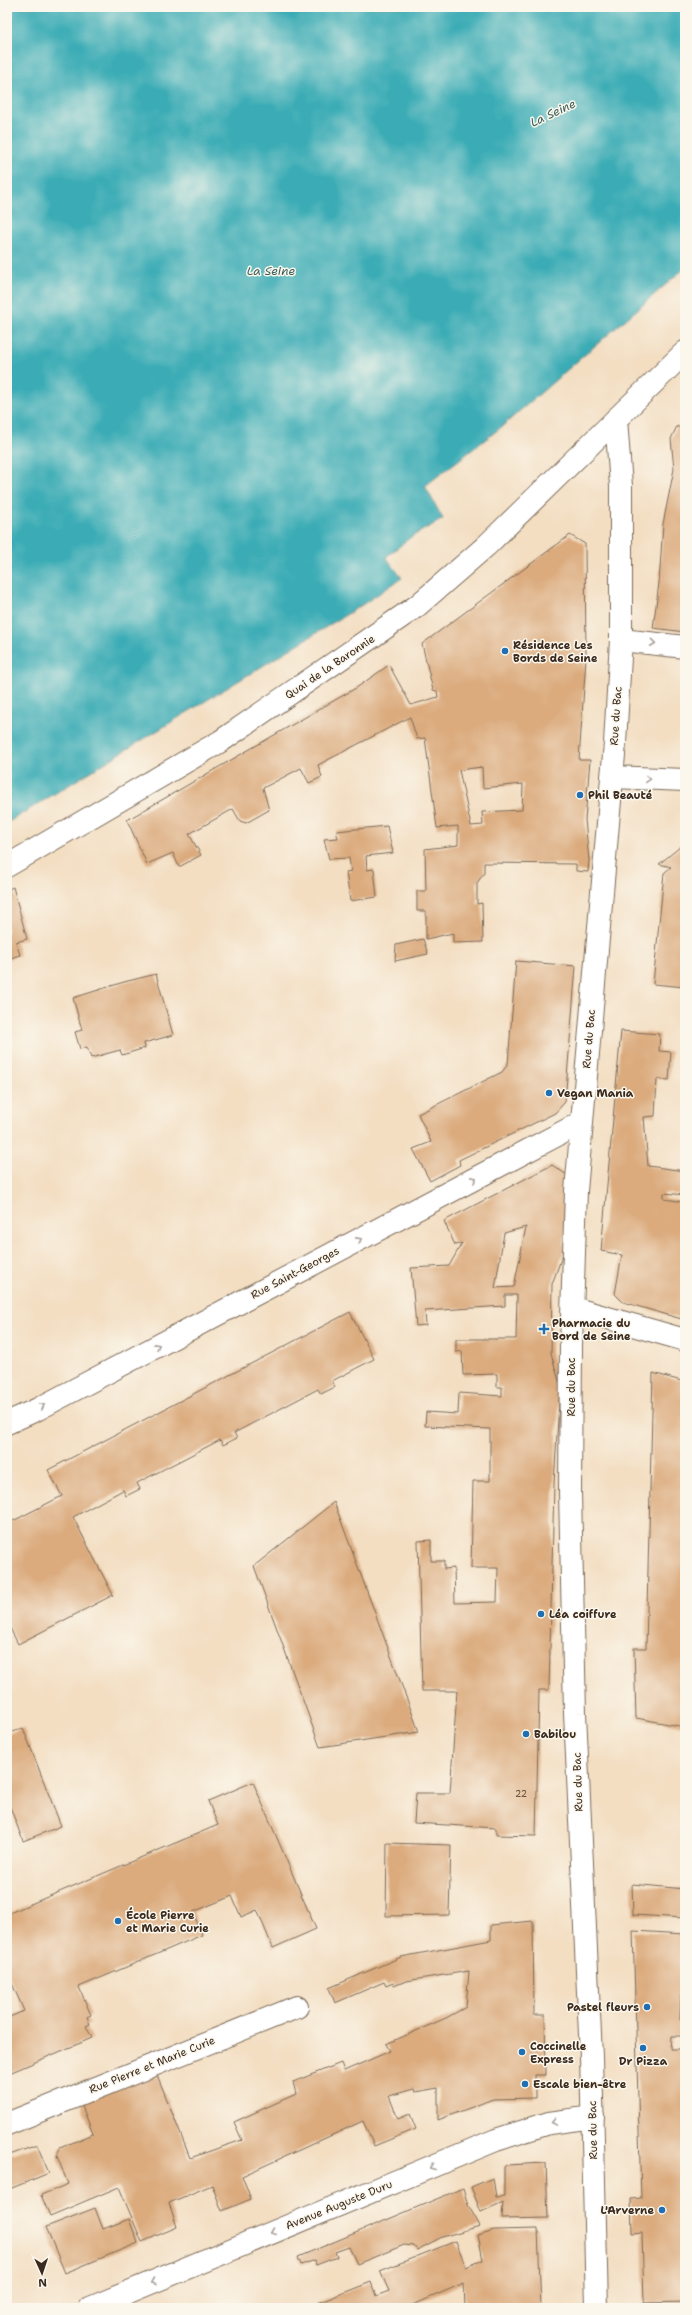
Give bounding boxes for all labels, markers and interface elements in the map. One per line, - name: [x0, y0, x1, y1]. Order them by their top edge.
- water label: La Seine: [528, 95, 579, 131]
- water label: La Seine: [247, 263, 295, 279]
- street label: Quai de la Baronnie: [282, 631, 378, 703]
- place label: Résidence Les Bords de Seine: [513, 638, 598, 666]
- one-way arrow: [650, 639, 656, 648]
- marker: Résidence Les Bords de Seine: [500, 646, 510, 656]
- street label: Rue du Bac: [606, 686, 626, 746]
- one-way arrow: [645, 774, 651, 783]
- place label: Phil Beauté: [588, 788, 653, 803]
- marker: Phil Beauté: [575, 790, 585, 800]
- street label: Rue du Bac: [579, 1008, 599, 1069]
- place label: Vegan Mania: [557, 1086, 634, 1101]
- marker: Vegan Mania: [544, 1088, 554, 1098]
- one-way arrow: [470, 1176, 477, 1184]
- one-way arrow: [355, 1237, 362, 1244]
- street label: Rue Saint-Georges: [248, 1243, 342, 1303]
- place label: Pharmacie du Bord de Seine: [552, 1316, 631, 1344]
- marker: Pharmacie du Bord de Seine: [539, 1324, 549, 1334]
- one-way arrow: [153, 1343, 161, 1350]
- street label: Rue du Bac: [564, 1357, 579, 1417]
- one-way arrow: [38, 1403, 46, 1411]
- place label: Léa coiffure: [549, 1607, 617, 1622]
- marker: Léa coiffure: [536, 1609, 546, 1619]
- place label: Babilou: [534, 1727, 576, 1742]
- marker: Babilou: [521, 1729, 531, 1739]
- street label: Rue du Bac: [569, 1752, 587, 1812]
- house number: 22: [515, 1788, 527, 1800]
- place label: École Pierre et Marie Curie: [126, 1907, 209, 1936]
- marker: École Pierre et Marie Curie: [113, 1916, 123, 1926]
- place label: Pastel fleurs: [567, 2000, 639, 2015]
- marker: Pastel fleurs: [642, 2002, 652, 2012]
- street label: Rue Pierre et Marie Curie: [87, 2033, 217, 2097]
- place label: Coccinelle Express: [530, 2039, 587, 2067]
- marker: Dr Pizza: [638, 2043, 648, 2053]
- marker: Coccinelle Express: [517, 2047, 527, 2057]
- place label: Dr Pizza: [619, 2054, 668, 2069]
- place label: Escale bien-être: [533, 2077, 627, 2092]
- marker: Escale bien-être: [520, 2079, 530, 2089]
- street label: Rue du Bac: [585, 2100, 601, 2160]
- one-way arrow: [551, 2118, 557, 2126]
- one-way arrow: [429, 2162, 436, 2170]
- street label: Avenue Auguste Duru: [283, 2177, 395, 2233]
- place label: L'Arverne: [600, 2203, 654, 2218]
- marker: L'Arverne: [657, 2205, 667, 2215]
- one-way arrow: [270, 2228, 277, 2236]
- north arrow: [22, 2253, 62, 2293]
- text: N: [37, 2275, 47, 2290]
- one-way arrow: [149, 2277, 157, 2285]

